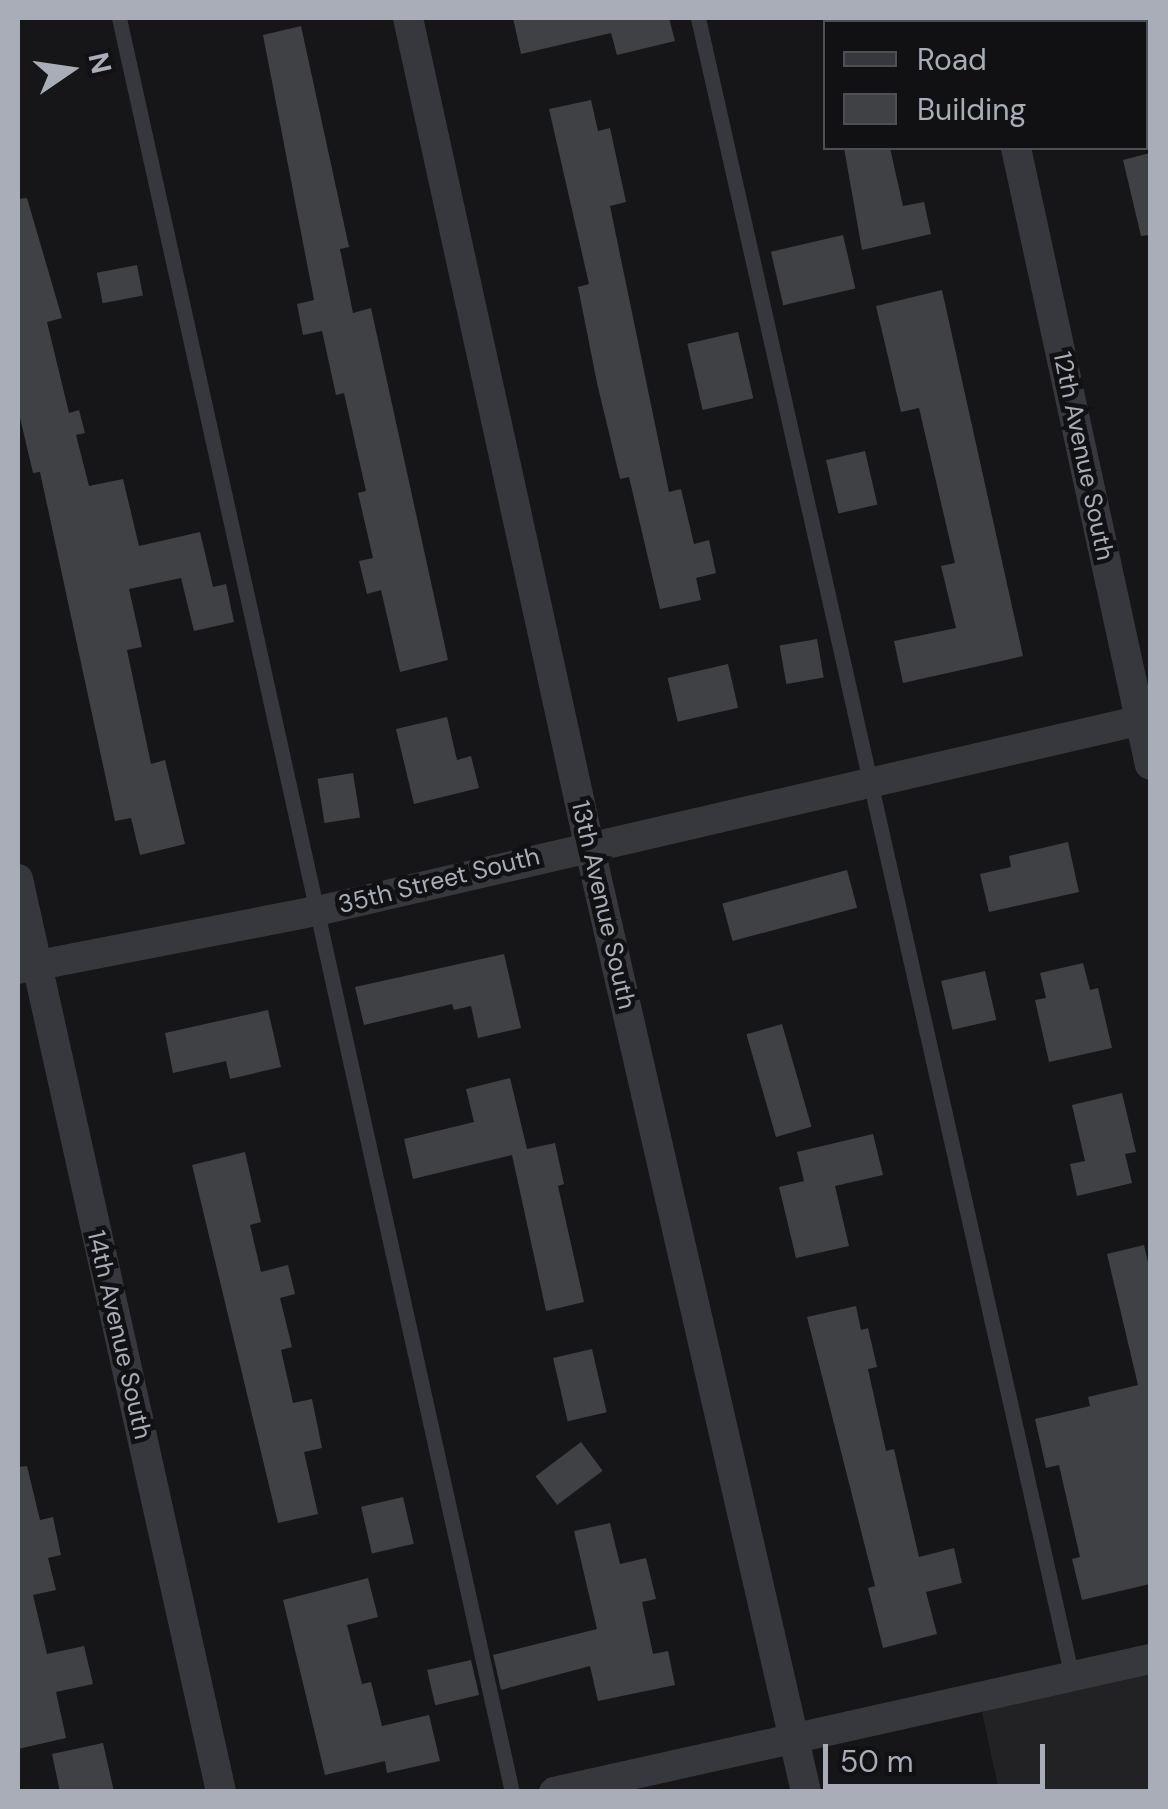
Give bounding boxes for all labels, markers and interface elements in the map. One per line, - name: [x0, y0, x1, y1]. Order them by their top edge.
- north arrow: [20, 20, 120, 120]
- legend: [823, 20, 1148, 150]
- text: Road: [917, 40, 987, 79]
- text: N: [79, 49, 120, 77]
- text: Building: [917, 90, 1026, 129]
- street label: 12th Avenue South: [1046, 349, 1120, 563]
- street label: 13th Avenue South: [564, 798, 642, 1012]
- street label: 35th Street South: [335, 842, 543, 920]
- street label: 14th Avenue South: [80, 1228, 158, 1442]
- scale bar: [828, 1724, 1050, 1786]
- text: 50 m: [840, 1742, 914, 1781]

